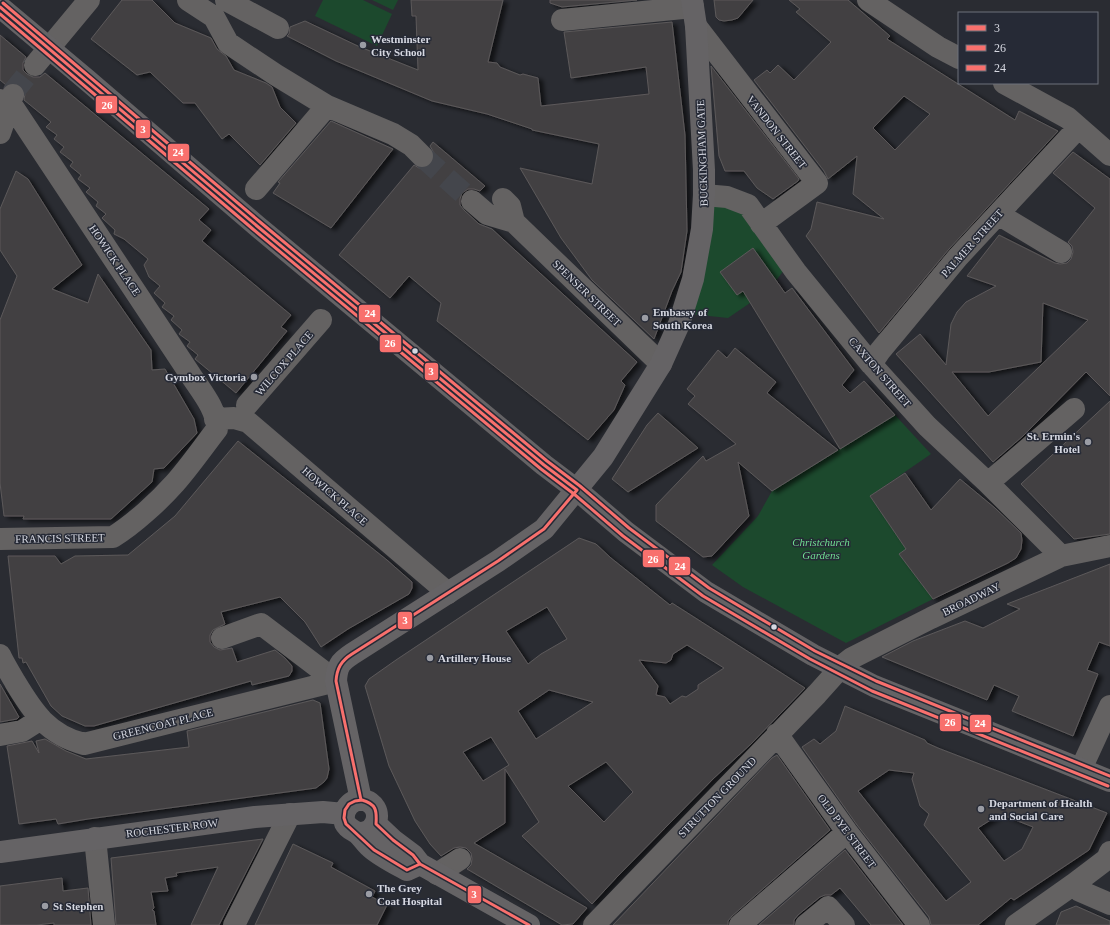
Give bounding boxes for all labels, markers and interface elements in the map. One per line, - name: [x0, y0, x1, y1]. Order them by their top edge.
- legend: [958, 12, 1098, 84]
- text: 3: [994, 21, 1000, 35]
- place label: Westminster City School: [371, 33, 430, 58]
- marker: Westminster City School: [358, 40, 368, 50]
- text: 26: [994, 41, 1006, 55]
- text: 24: [994, 61, 1006, 75]
- street label: VANDON STREET: [745, 93, 809, 171]
- line badge: 26: [95, 95, 118, 114]
- text: 26: [102, 99, 113, 111]
- street label: BUCKINGHAM GATE: [694, 99, 710, 206]
- line badge: 3: [135, 119, 151, 139]
- text: 3: [140, 123, 146, 135]
- line badge: 24: [167, 143, 190, 162]
- text: 24: [173, 146, 184, 158]
- street label: PALMER STREET: [939, 207, 1006, 279]
- street label: HOWICK PLACE: [87, 222, 143, 298]
- street label: SPENSER STREET: [550, 257, 624, 329]
- line badge: 24: [358, 304, 381, 323]
- place label: Embassy of South Korea: [653, 306, 713, 331]
- text: 24: [365, 307, 376, 319]
- marker: Embassy of South Korea: [640, 313, 650, 323]
- street label: WILCOX PLACE: [253, 328, 315, 398]
- line badge: 26: [379, 334, 402, 353]
- street label: CAXTON STREET: [846, 335, 914, 410]
- text: 26: [385, 337, 396, 349]
- unlabelled marker: [410, 346, 420, 356]
- line badge: 3: [424, 362, 439, 381]
- text: 3: [428, 365, 434, 377]
- place label: Gymbox Victoria: [165, 371, 246, 383]
- marker: Gymbox Victoria: [249, 372, 259, 382]
- place label: St. Ermin's Hotel: [1027, 430, 1081, 455]
- marker: St. Ermin's Hotel: [1083, 437, 1093, 447]
- street label: HOWICK PLACE: [300, 464, 370, 528]
- street label: FRANCIS STREET: [15, 531, 105, 545]
- park label: Christchurch Gardens: [792, 536, 850, 561]
- line badge: 26: [642, 549, 665, 568]
- text: 26: [648, 553, 659, 565]
- line badge: 24: [668, 556, 691, 576]
- text: 24: [675, 560, 686, 572]
- street label: BROADWAY: [940, 580, 1002, 618]
- line badge: 3: [397, 611, 413, 630]
- text: 3: [402, 614, 408, 626]
- unlabelled marker: [769, 622, 779, 632]
- place label: Artillery House: [438, 652, 511, 664]
- marker: Artillery House: [425, 653, 435, 663]
- street label: GREENCOAT PLACE: [112, 706, 215, 742]
- line badge: 26: [939, 713, 962, 732]
- line badge: 24: [969, 714, 992, 733]
- text: 26: [945, 716, 956, 728]
- text: 24: [975, 717, 986, 729]
- street label: STRUTTON GROUND: [675, 754, 759, 840]
- street label: OLD PYE STREET: [815, 792, 879, 870]
- place label: Department of Health and Social Care: [989, 797, 1092, 822]
- marker: Department of Health and Social Care: [976, 804, 986, 814]
- street label: ROCHESTER ROW: [125, 816, 219, 840]
- place label: The Grey Coat Hospital: [377, 882, 442, 907]
- line badge: 3: [467, 885, 482, 904]
- text: 3: [471, 888, 477, 900]
- marker: The Grey Coat Hospital: [364, 889, 374, 899]
- place label: St Stephen: [53, 900, 103, 912]
- marker: St Stephen: [40, 901, 50, 911]

